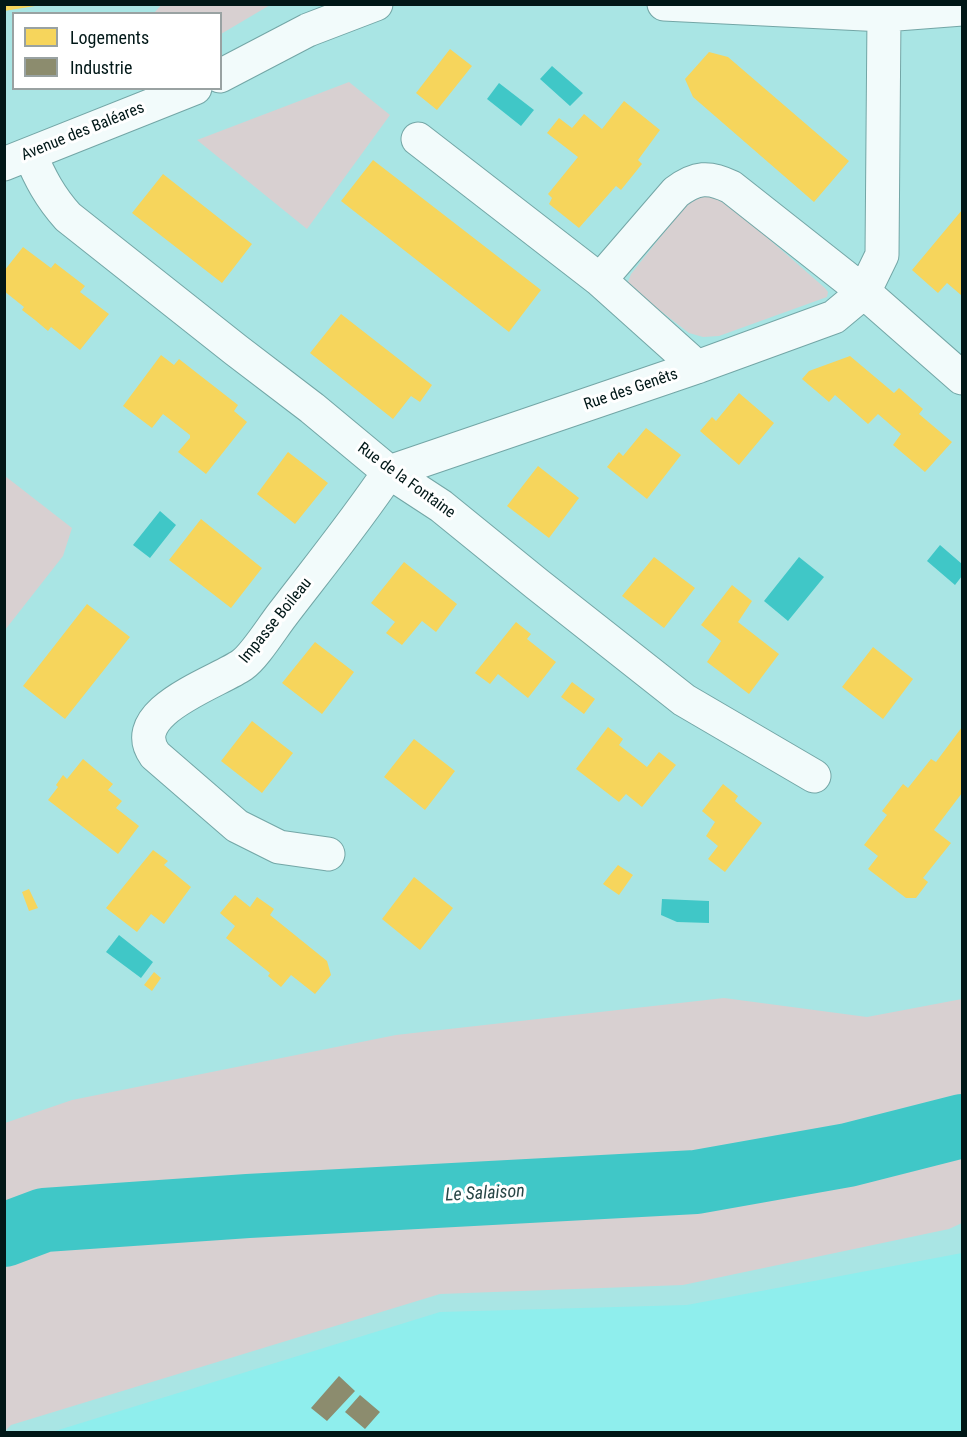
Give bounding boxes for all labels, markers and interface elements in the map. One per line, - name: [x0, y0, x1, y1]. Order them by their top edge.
- legend: [12, 12, 222, 90]
- text: Logements: [70, 27, 149, 48]
- text: Industrie: [70, 57, 132, 78]
- street label: Avenue des Baléares: [19, 99, 147, 165]
- street label: Rue des Genêts: [582, 365, 680, 415]
- street label: Rue de la Fontaine: [353, 439, 459, 523]
- street label: Impasse Boileau: [236, 574, 316, 668]
- water label: Le Salaison: [445, 1181, 525, 1207]

